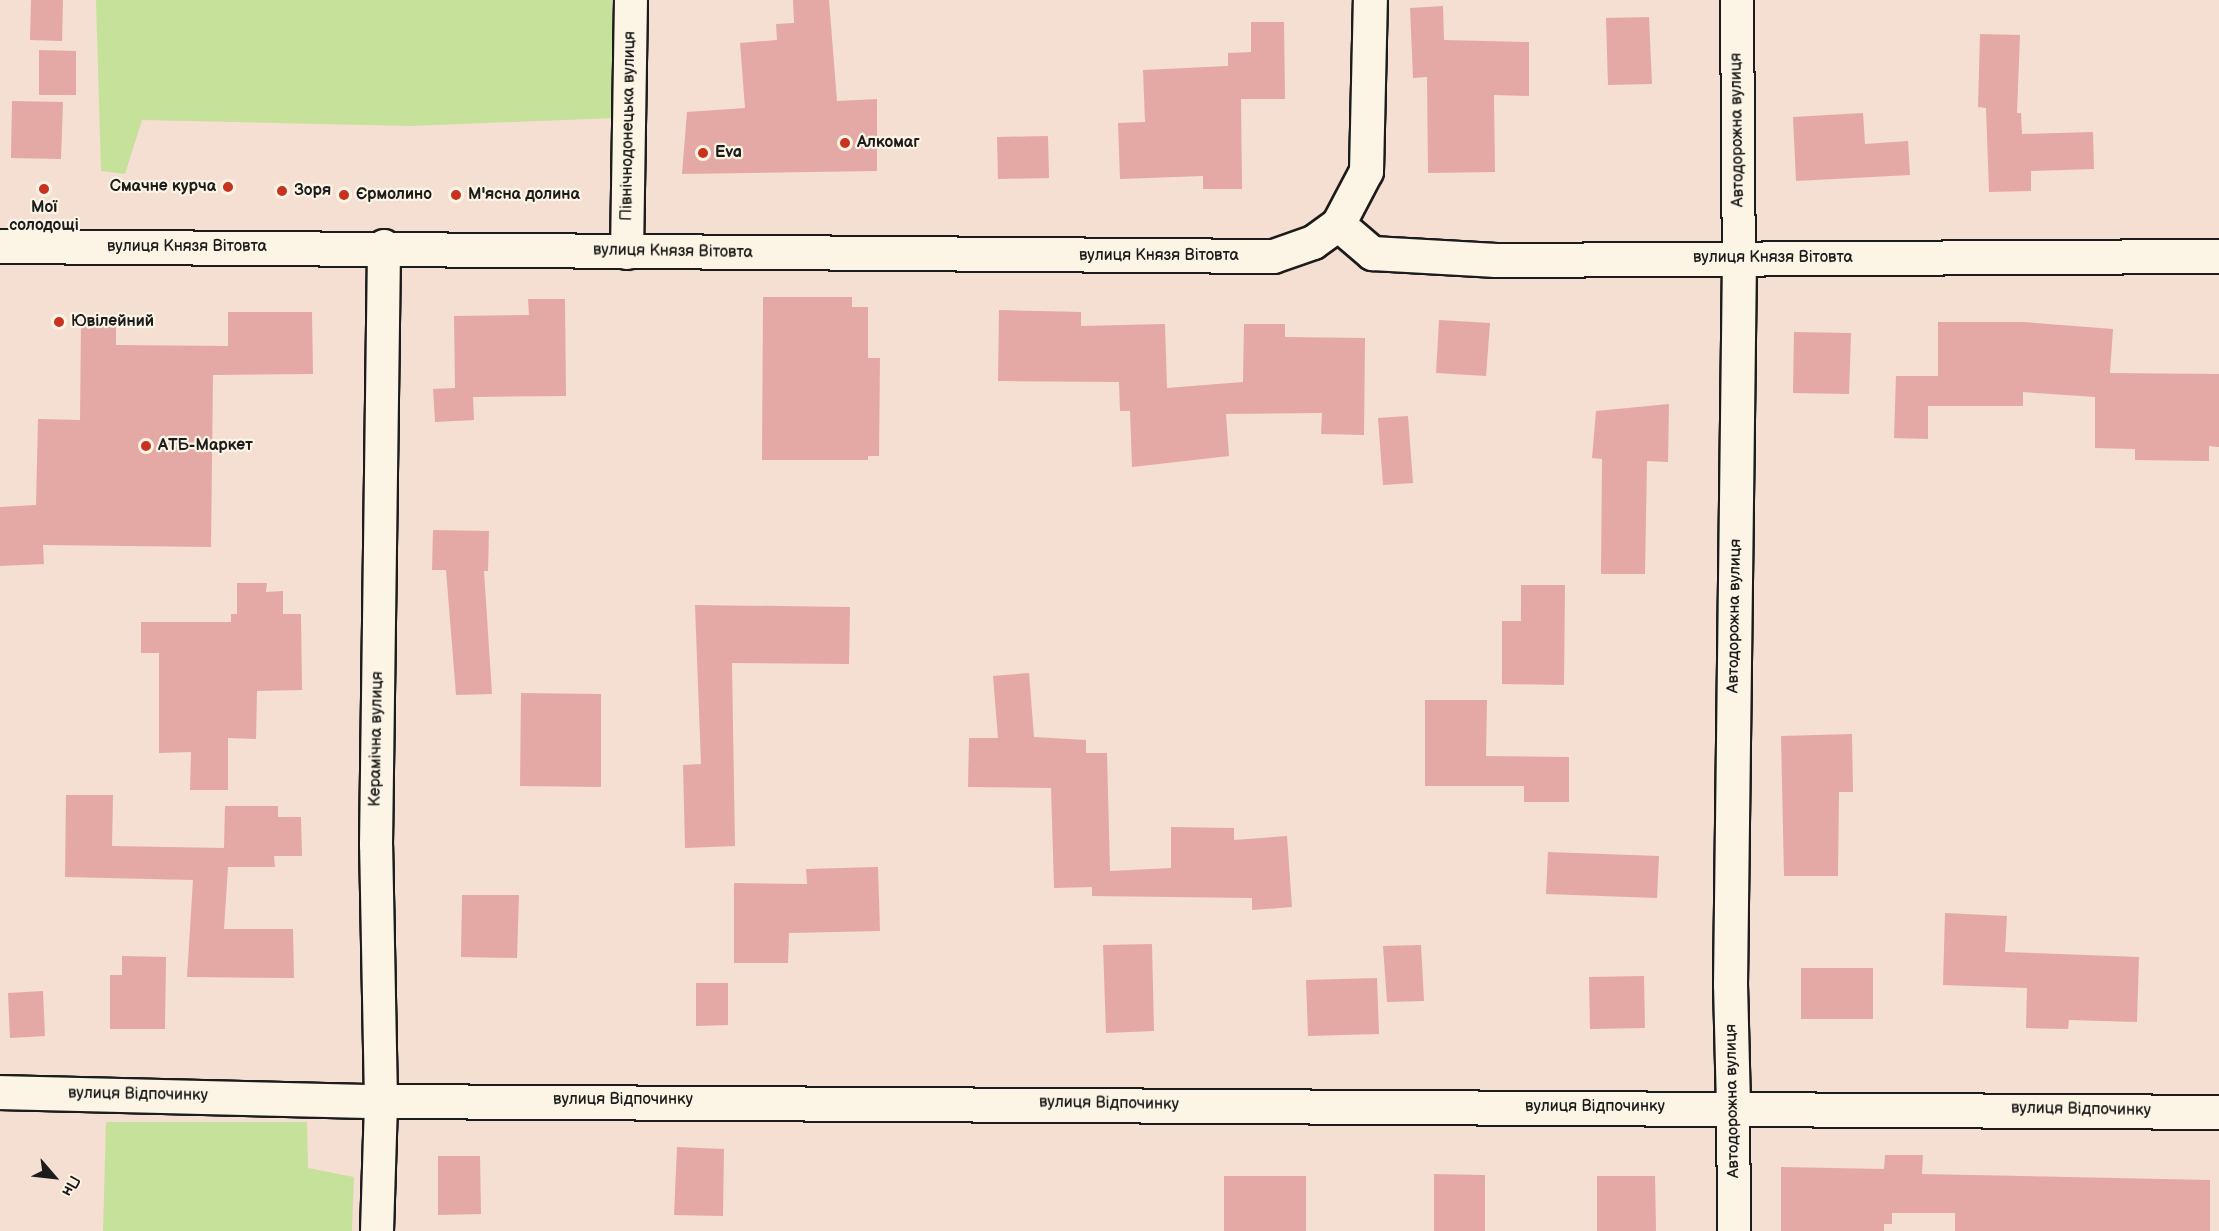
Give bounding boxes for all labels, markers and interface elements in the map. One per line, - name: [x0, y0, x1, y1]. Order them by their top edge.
- street label: Північнодонецька вулиця: [618, 31, 640, 221]
- street label: Автодорожна вулиця: [1727, 53, 1749, 207]
- place label: Алкомаг: [857, 133, 920, 153]
- marker: Алкомаг: [838, 136, 852, 150]
- place label: Eva: [715, 143, 742, 163]
- marker: Eva: [696, 146, 710, 160]
- place label: Смачне курча: [110, 177, 216, 197]
- marker: Смачне курча: [221, 180, 235, 194]
- place label: Зоря: [294, 181, 331, 201]
- marker: Мої солодощі: [37, 182, 51, 196]
- marker: Зоря: [275, 184, 289, 198]
- place label: Єрмолино: [356, 185, 432, 205]
- place label: М'ясна долина: [468, 185, 580, 205]
- marker: Єрмолино: [337, 188, 351, 202]
- marker: М'ясна долина: [449, 188, 463, 202]
- place label: Мої солодощі: [9, 198, 79, 236]
- street label: вулиця Князя Вітовта: [107, 237, 267, 257]
- street label: вулиця Князя Вітовта: [593, 241, 753, 263]
- street label: вулиця Князя Вітовта: [1079, 246, 1239, 266]
- street label: вулиця Князя Вітовта: [1693, 248, 1853, 268]
- place label: Ювілейний: [71, 312, 154, 332]
- marker: Ювілейний: [52, 315, 66, 329]
- place label: АТБ-Маркет: [158, 436, 253, 456]
- marker: АТБ-Маркет: [139, 439, 153, 453]
- street label: Автодорожна вулиця: [1724, 539, 1746, 693]
- street label: Керамічна вулиця: [366, 671, 388, 807]
- street label: Автодорожна вулиця: [1722, 1024, 1744, 1178]
- street label: вулиця Відпочинку: [68, 1084, 208, 1106]
- street label: вулиця Відпочинку: [553, 1090, 693, 1110]
- street label: вулиця Відпочинку: [1039, 1093, 1179, 1115]
- street label: вулиця Відпочинку: [1525, 1097, 1665, 1117]
- street label: вулиця Відпочинку: [2011, 1099, 2151, 1121]
- north arrow: [24, 1147, 84, 1207]
- text: Пн: [57, 1172, 84, 1200]

